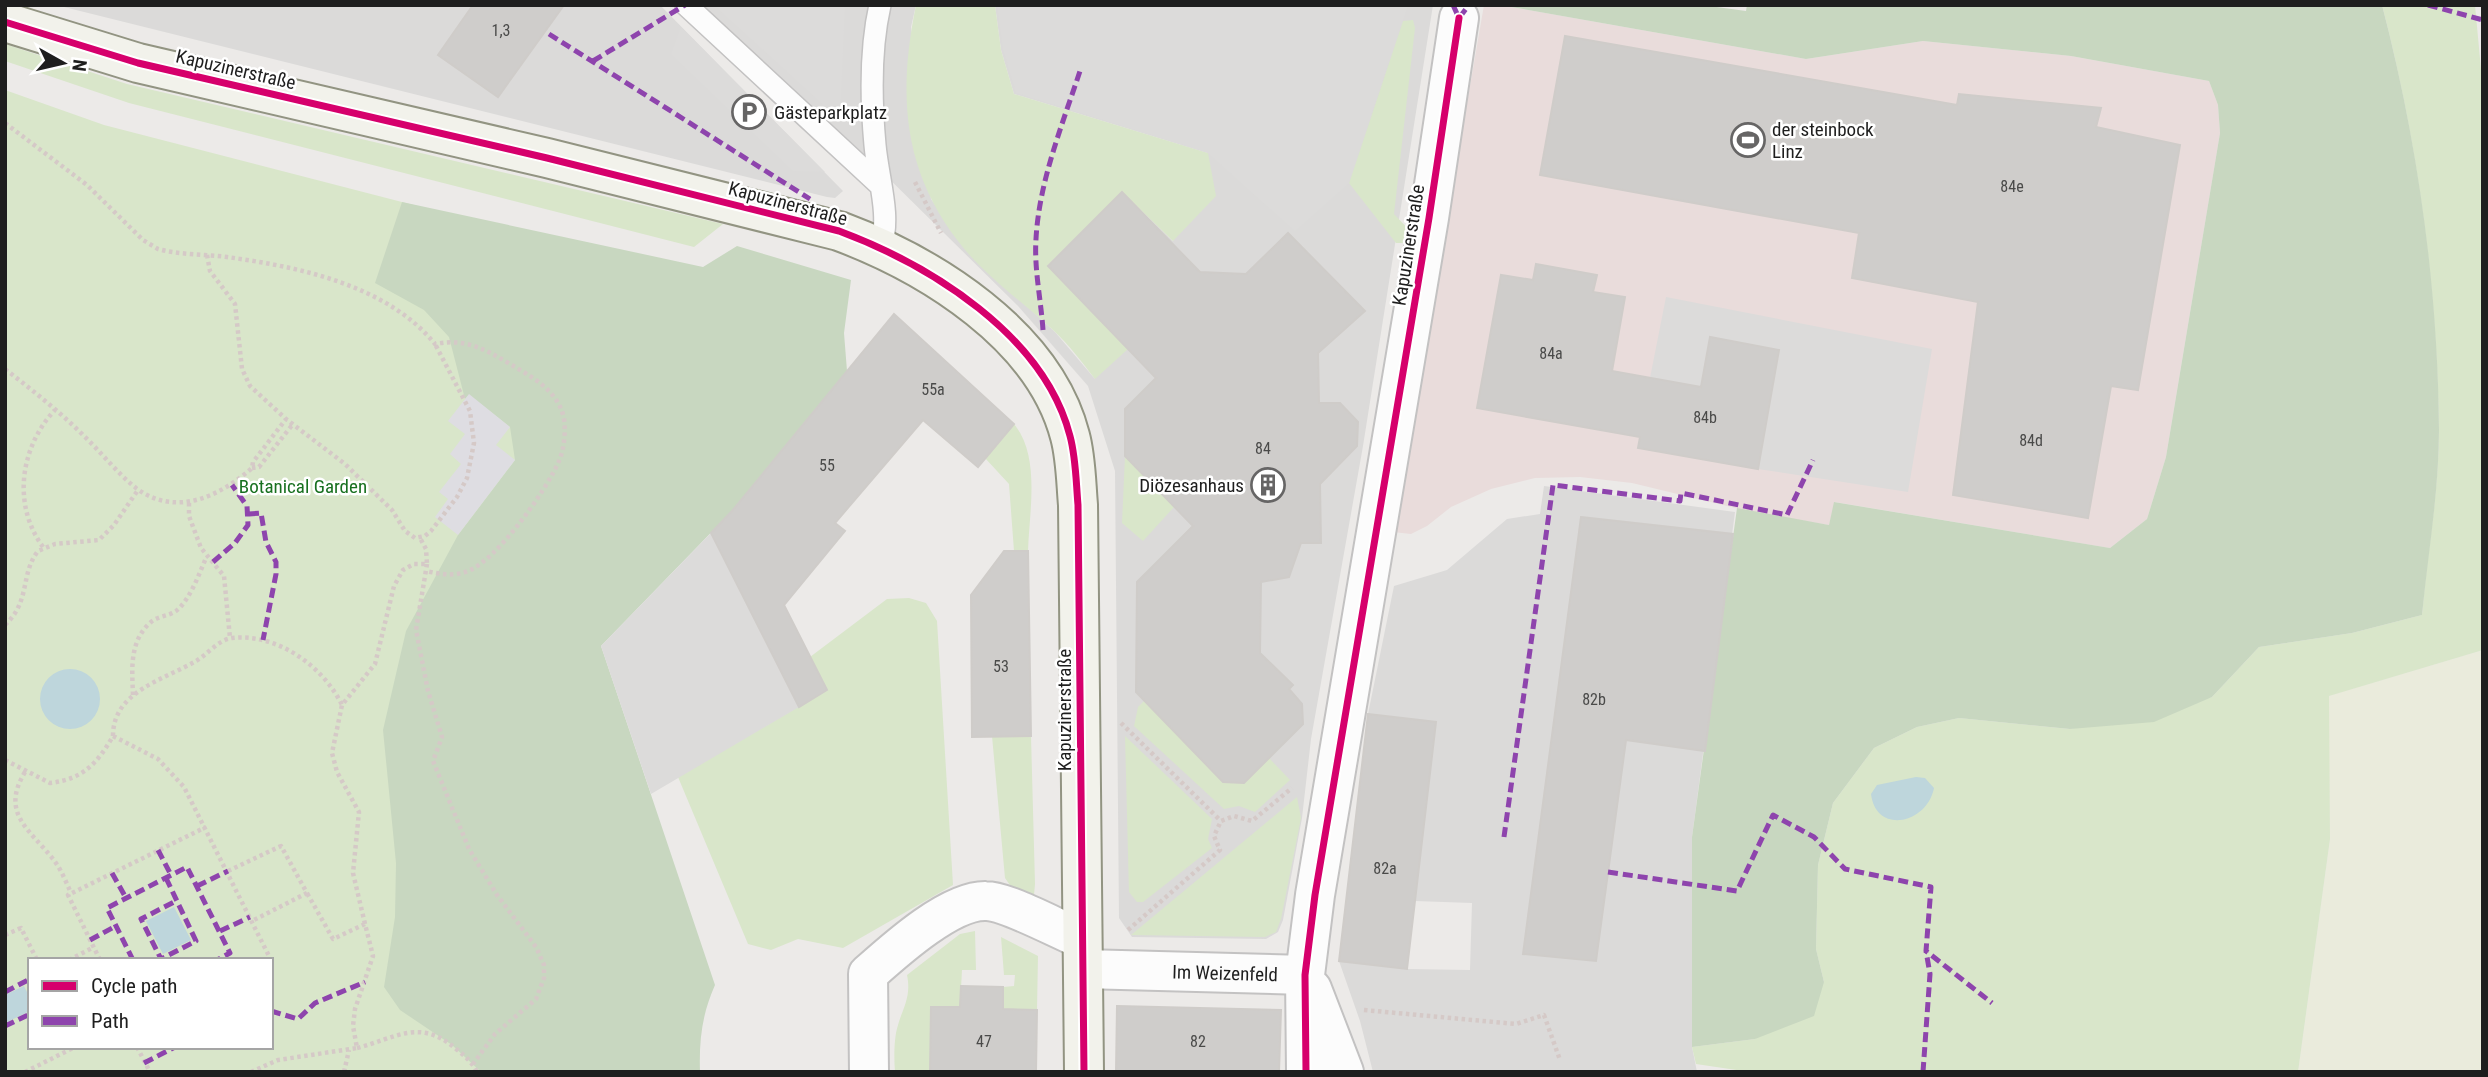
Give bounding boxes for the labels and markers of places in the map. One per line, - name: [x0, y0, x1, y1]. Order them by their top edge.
- parking icon: Gästeparkplatz: [730, 93, 768, 131]
- place label: Gästeparkplatz: [774, 101, 887, 124]
- place label: der steinbock Linz: [1772, 118, 1874, 163]
- sports icon: der steinbock Linz: [1729, 121, 1767, 159]
- building icon: Diözesanhaus: [1249, 466, 1287, 504]
- place label: Diözesanhaus: [1139, 474, 1244, 497]

